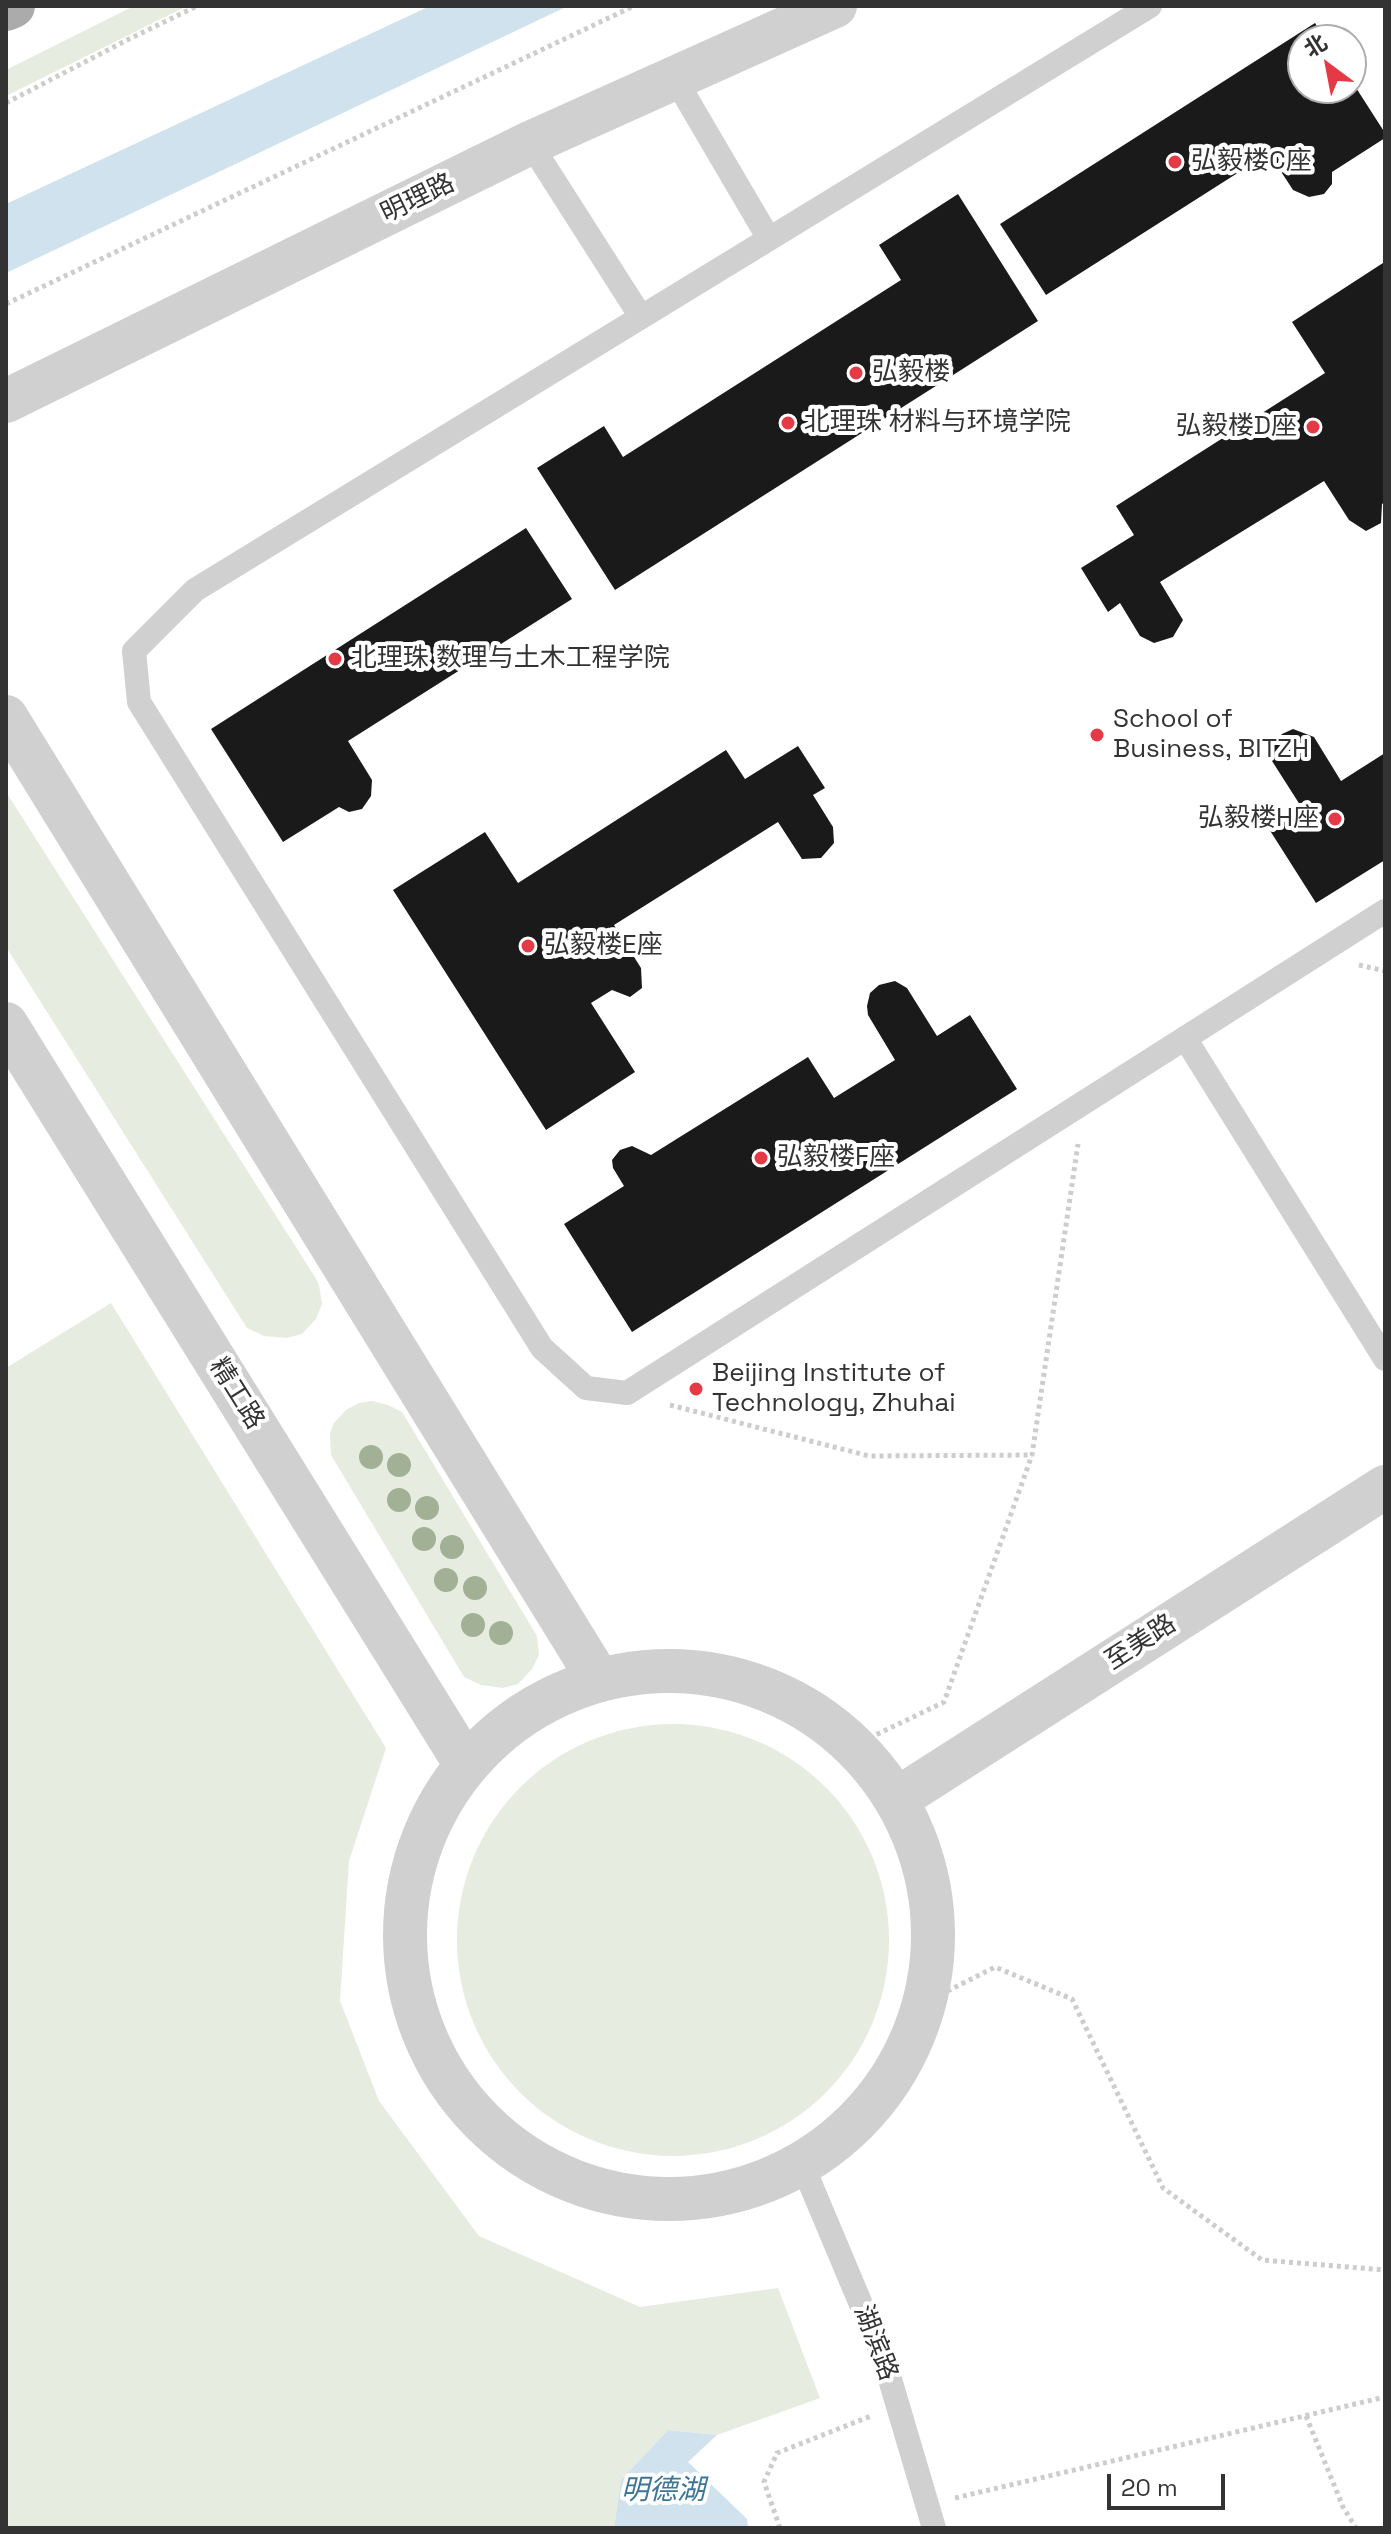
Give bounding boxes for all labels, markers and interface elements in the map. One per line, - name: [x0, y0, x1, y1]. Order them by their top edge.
- north arrow: [1287, 24, 1367, 104]
- text: 北: [1299, 28, 1332, 63]
- place label: 弘毅楼C座: [1191, 146, 1312, 178]
- marker: 弘毅楼C座: [1166, 153, 1184, 171]
- street label: 明理路: [376, 168, 460, 230]
- place label: 弘毅楼: [872, 357, 950, 389]
- marker: 弘毅楼: [847, 364, 865, 382]
- place label: 北理珠 材料与环境学院: [804, 407, 1071, 439]
- place label: 弘毅楼D座: [1176, 411, 1297, 443]
- marker: 北理珠 材料与环境学院: [779, 414, 797, 432]
- marker: 弘毅楼D座: [1304, 418, 1322, 436]
- place label: 北理珠 数理与土木工程学院: [351, 643, 670, 675]
- marker: 北理珠 数理与土木工程学院: [326, 650, 344, 668]
- place label: School of Business, BITZH: [1113, 704, 1309, 766]
- marker: School of Business, BITZH: [1088, 726, 1106, 744]
- place label: 弘毅楼H座: [1198, 803, 1319, 835]
- marker: 弘毅楼H座: [1326, 810, 1344, 828]
- place label: 弘毅楼E座: [544, 930, 663, 962]
- marker: 弘毅楼E座: [519, 937, 537, 955]
- place label: 弘毅楼F座: [777, 1142, 895, 1174]
- marker: 弘毅楼F座: [752, 1149, 770, 1167]
- street label: 精工路: [202, 1353, 270, 1435]
- place label: Beijing Institute of Technology, Zhuhai: [712, 1358, 956, 1420]
- marker: Beijing Institute of Technology, Zhuhai: [687, 1380, 705, 1398]
- street label: 至美路: [1100, 1609, 1182, 1677]
- street label: 湖滨路: [846, 2301, 904, 2385]
- scale bar: [1111, 2458, 1229, 2508]
- text: 20 m: [1121, 2472, 1178, 2503]
- water label: 明德湖: [621, 2474, 705, 2508]

